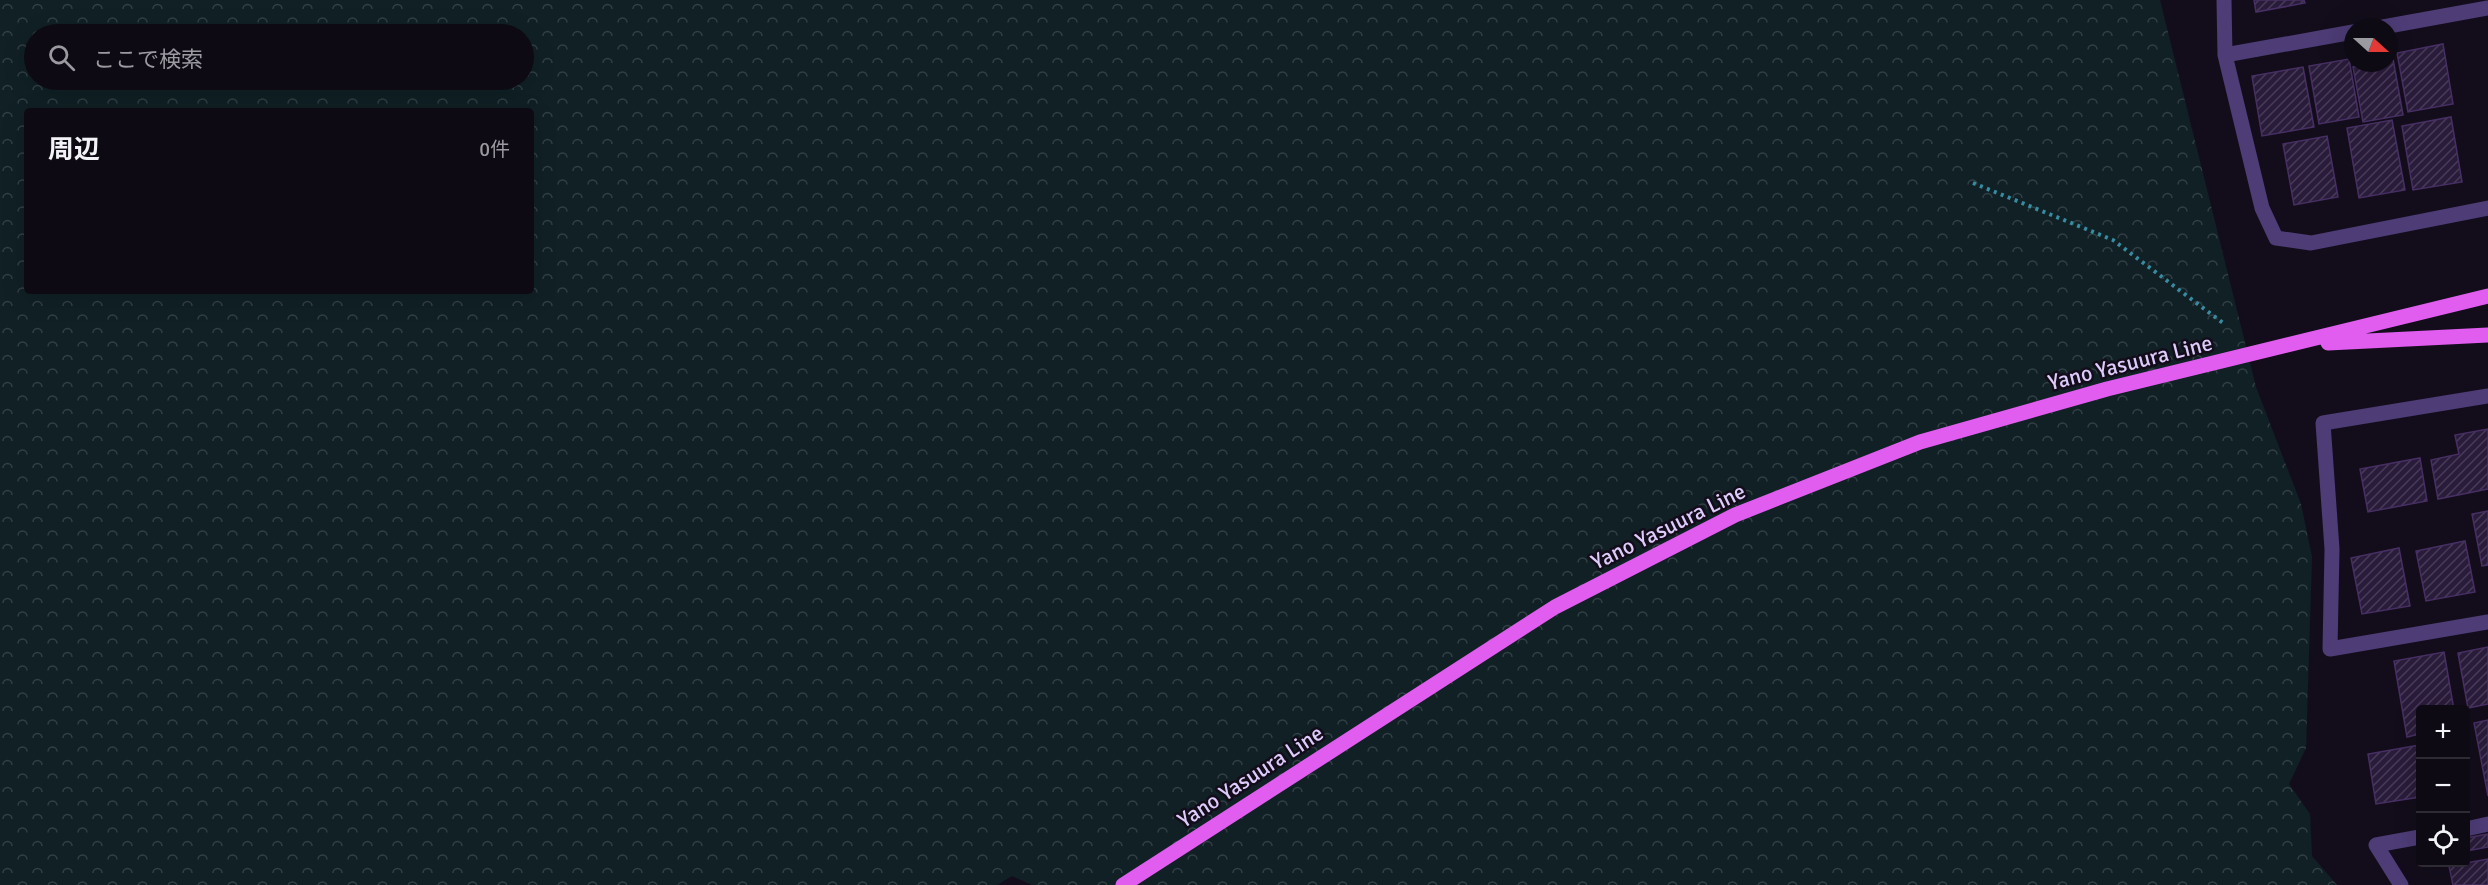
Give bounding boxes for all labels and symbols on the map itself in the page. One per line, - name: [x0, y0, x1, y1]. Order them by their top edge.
- north arrow: [2344, 18, 2398, 72]
- street label: Yano Yasuura Line: [2045, 329, 2215, 396]
- street label: Yano Yasuura Line: [1587, 477, 1750, 575]
- street label: Yano Yasuura Line: [1172, 719, 1328, 834]

